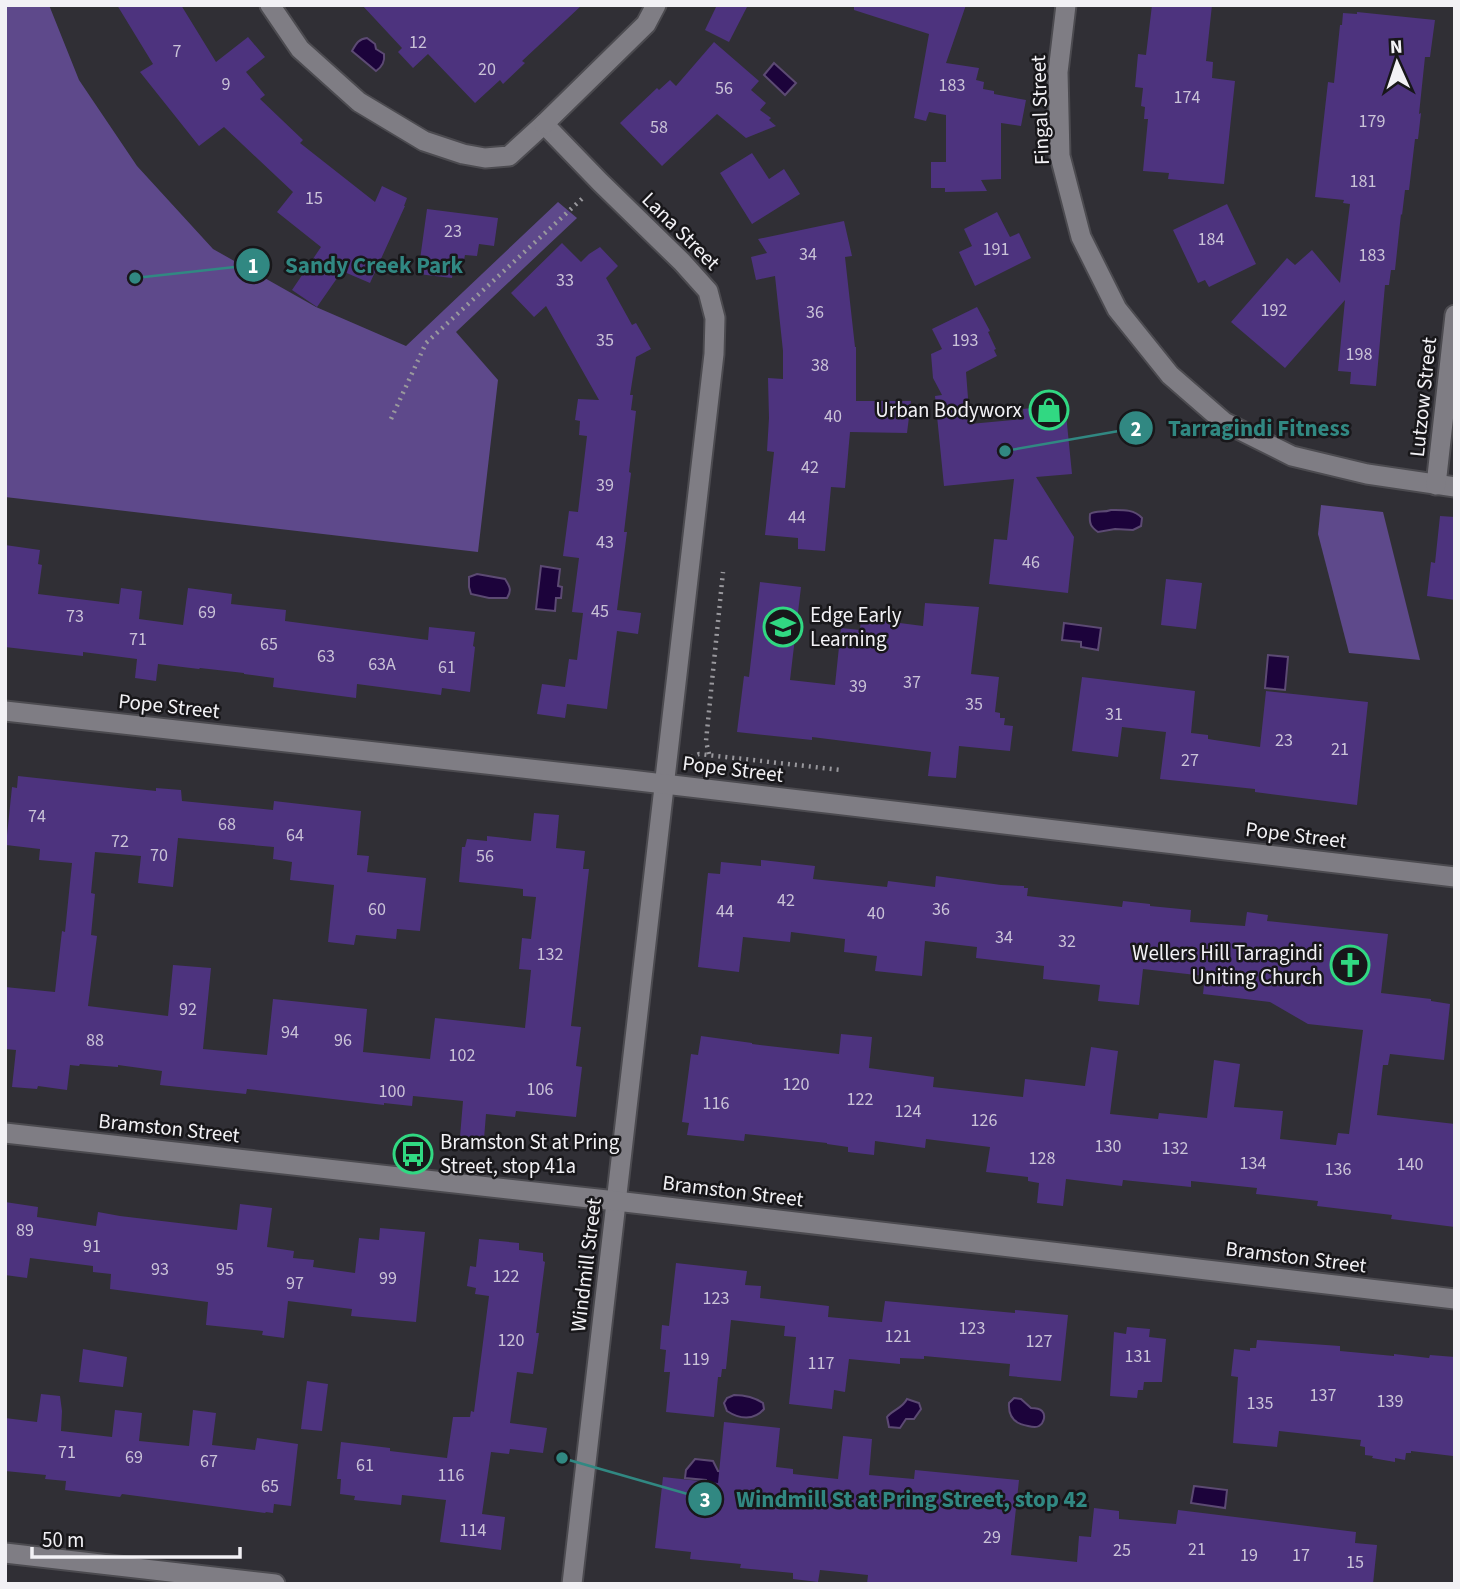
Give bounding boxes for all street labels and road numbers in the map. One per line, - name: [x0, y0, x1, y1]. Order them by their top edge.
- street label: Fingal Street: [1023, 54, 1057, 166]
- street label: Lana Street: [635, 185, 727, 277]
- street label: Lutzow Street: [1402, 336, 1444, 458]
- street label: Pope Street: [117, 686, 221, 726]
- street label: Pope Street: [681, 748, 785, 790]
- street label: Pope Street: [1244, 814, 1348, 856]
- street label: Bramston Street: [97, 1106, 241, 1150]
- street label: Bramston Street: [661, 1167, 805, 1215]
- street label: Windmill Street: [563, 1196, 609, 1334]
- street label: Bramston Street: [1224, 1233, 1368, 1281]

